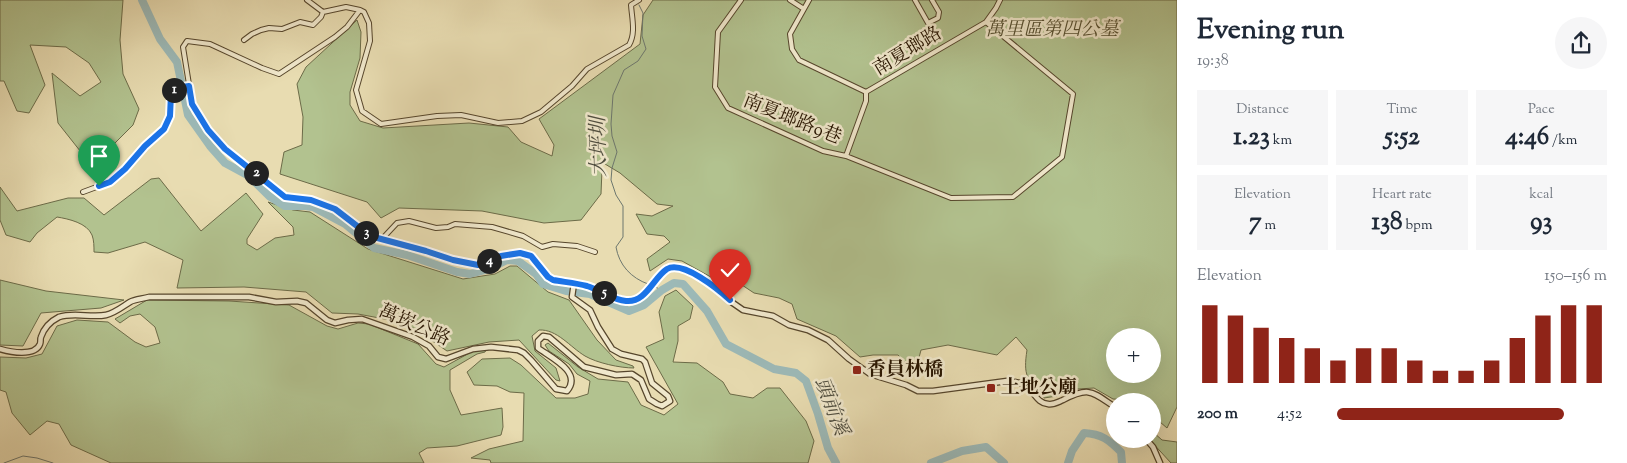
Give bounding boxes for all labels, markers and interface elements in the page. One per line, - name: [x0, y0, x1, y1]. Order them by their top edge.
- text: Evening run: [1197, 11, 1344, 51]
- park label: 萬里區第四公墓: [985, 17, 1121, 44]
- button: share: [1555, 17, 1607, 69]
- street label: 南夏瑯路: [868, 21, 948, 83]
- text: 19:38: [1197, 50, 1229, 73]
- pin: 1: [162, 78, 186, 102]
- text: 1: [172, 80, 177, 100]
- street label: 南夏瑯路9巷: [739, 88, 845, 152]
- text: Distance: [1236, 100, 1289, 120]
- text: Time: [1386, 100, 1418, 120]
- text: Pace: [1528, 100, 1555, 120]
- water label: 大坪圳: [585, 114, 615, 177]
- text: 1.23: [1233, 120, 1270, 156]
- text: 5:52: [1384, 120, 1420, 156]
- text: 4:46: [1505, 120, 1549, 156]
- text: km: [1270, 131, 1292, 151]
- text: /km: [1549, 131, 1577, 151]
- pin: [78, 135, 120, 186]
- icon: arrive: [85, 142, 113, 170]
- pin: 2: [244, 160, 268, 186]
- text: 2: [253, 163, 260, 183]
- text: Elevation: [1234, 185, 1291, 205]
- text: Heart rate: [1372, 185, 1432, 205]
- text: kcal: [1529, 185, 1553, 205]
- text: 7: [1249, 205, 1262, 241]
- text: 138: [1372, 205, 1403, 241]
- text: 93: [1530, 205, 1552, 241]
- text: m: [1262, 216, 1276, 236]
- text: bpm: [1403, 216, 1432, 236]
- pin: 3: [354, 220, 378, 246]
- text: 3: [364, 223, 369, 243]
- pin: 4: [476, 248, 502, 274]
- pin: [709, 249, 751, 300]
- text: 4: [486, 251, 493, 271]
- icon: check: [716, 256, 744, 284]
- text: Elevation: [1197, 265, 1262, 288]
- text: 150–156 m: [1544, 265, 1607, 288]
- pin: 5: [592, 280, 616, 306]
- text: 5: [602, 283, 607, 303]
- street label: 萬崁公路: [374, 298, 454, 354]
- map controls: [1106, 328, 1161, 448]
- button: +: [1106, 328, 1161, 383]
- place label: 香員林橋: [867, 357, 943, 384]
- marker: 香員林橋: [851, 364, 863, 376]
- water label: 頭前溪: [806, 374, 855, 442]
- place label: 土地公廟: [1001, 375, 1077, 402]
- marker: 土地公廟: [985, 382, 997, 394]
- button: −: [1106, 393, 1161, 448]
- text: 200 m: [1197, 403, 1238, 426]
- text: 4:52: [1277, 403, 1302, 426]

